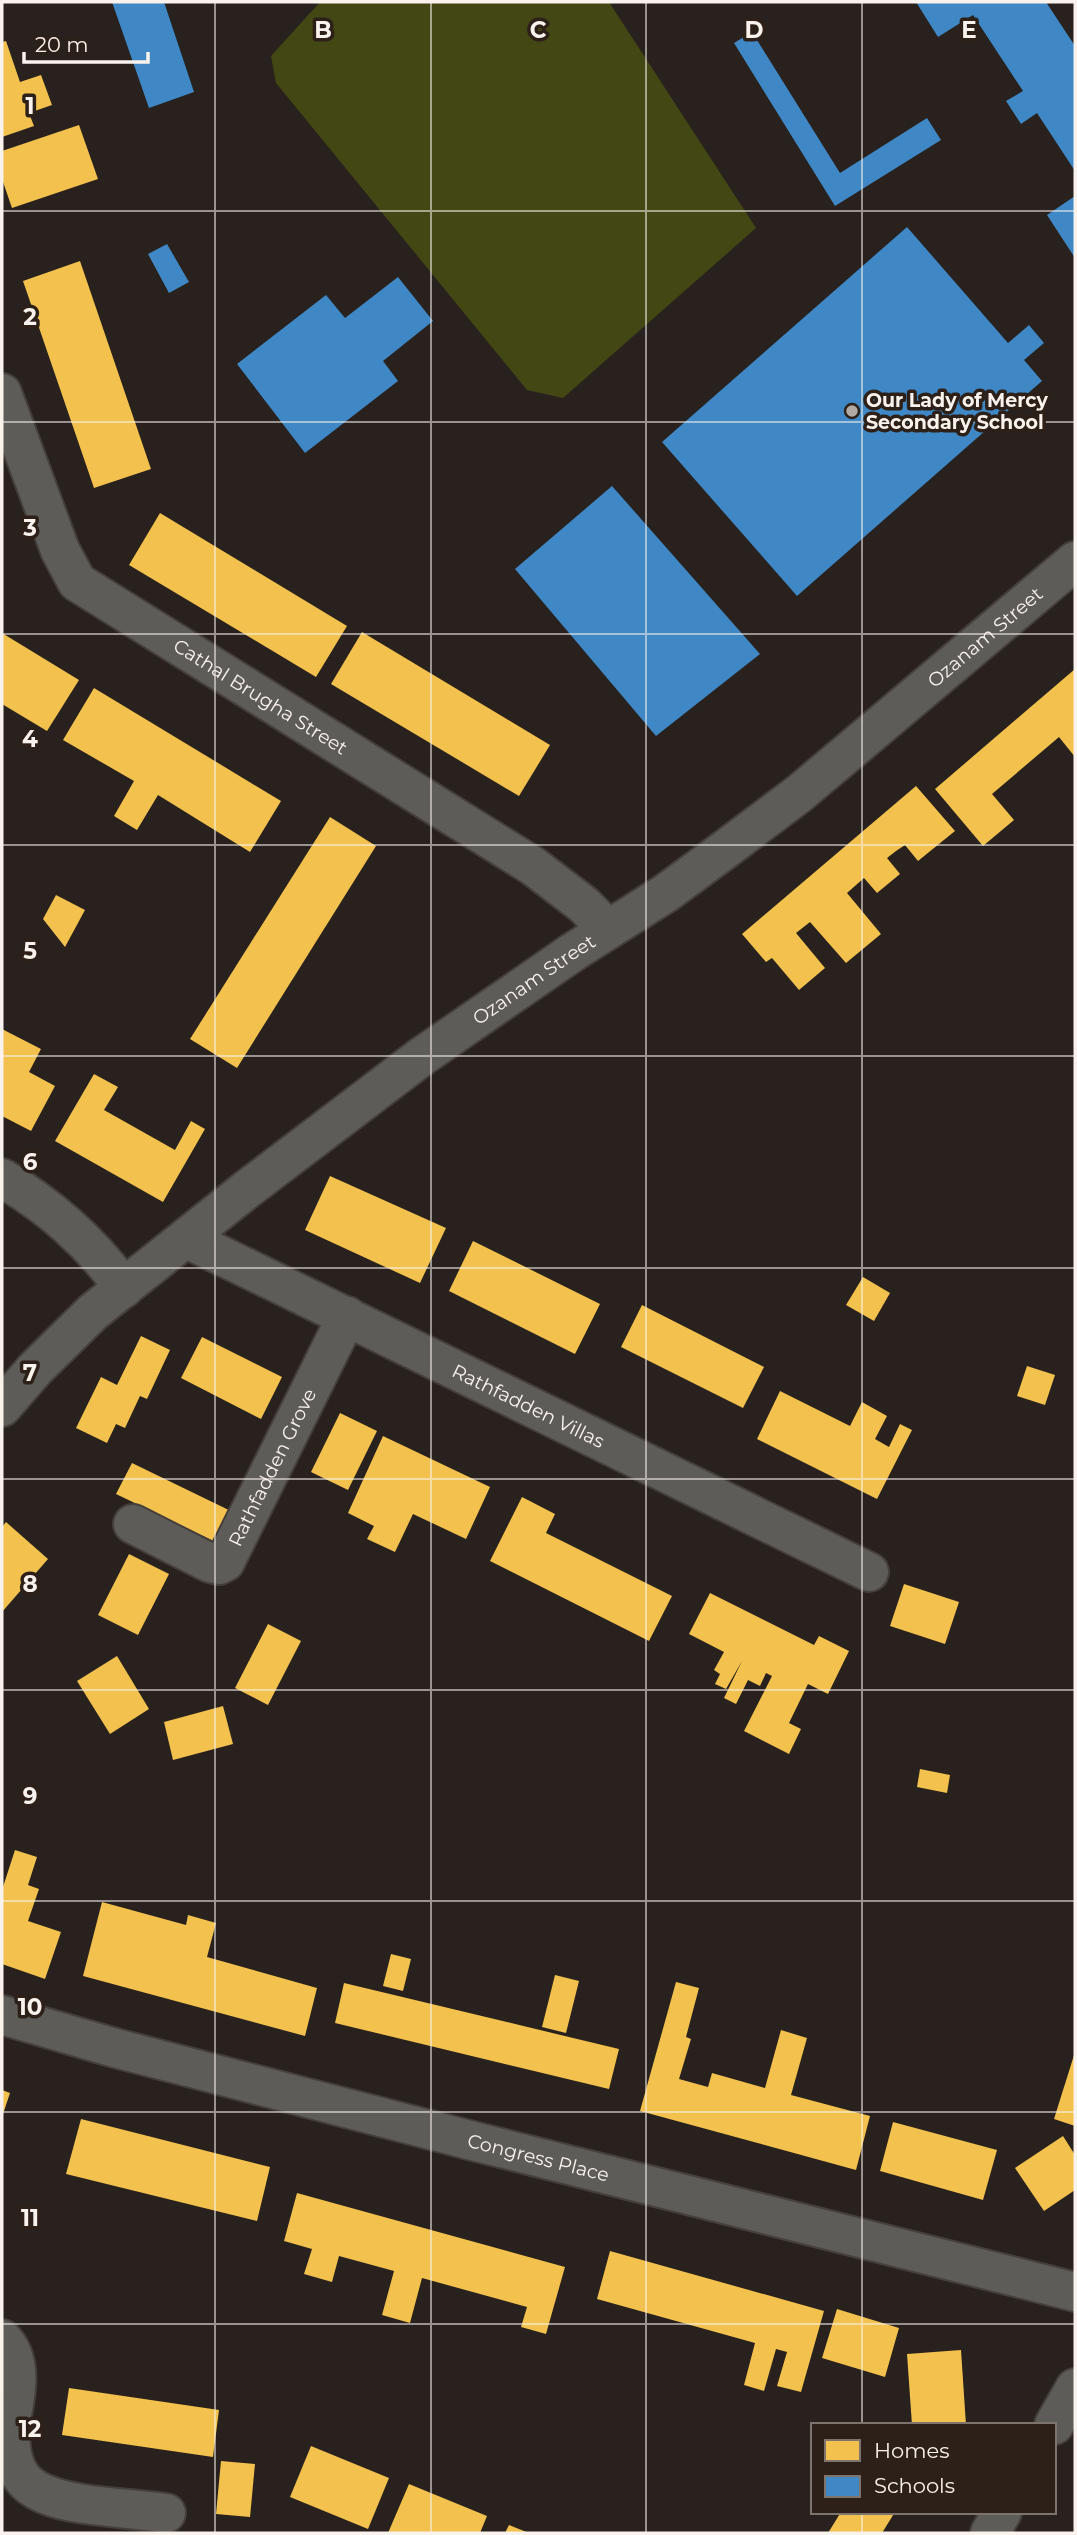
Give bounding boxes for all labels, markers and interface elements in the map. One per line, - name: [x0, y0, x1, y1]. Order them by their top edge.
- text: B: [314, 16, 332, 44]
- text: C: [530, 16, 547, 44]
- text: D: [745, 16, 764, 44]
- text: E: [961, 16, 977, 44]
- scale bar: [24, 21, 149, 65]
- text: 20 m: [35, 32, 89, 57]
- text: 1: [25, 92, 35, 120]
- text: 2: [23, 303, 37, 331]
- place label: Our Lady of Mercy Secondary School: [866, 389, 1048, 434]
- marker: Our Lady of Mercy Secondary School: [844, 403, 860, 419]
- text: 3: [22, 514, 37, 542]
- street label: Ozanam Street: [923, 582, 1048, 693]
- street label: Cathal Brugha Street: [169, 634, 352, 760]
- text: 4: [22, 725, 38, 753]
- street label: Ozanam Street: [468, 930, 600, 1030]
- text: 5: [23, 937, 37, 965]
- text: 6: [23, 1148, 38, 1176]
- text: 7: [23, 1359, 37, 1387]
- street label: Rathfadden Villas: [448, 1359, 608, 1453]
- street label: Rathfadden Grove: [224, 1385, 321, 1550]
- text: 8: [22, 1570, 38, 1598]
- text: 9: [23, 1782, 37, 1810]
- text: 10: [18, 1993, 42, 2021]
- street label: Congress Place: [465, 2129, 612, 2187]
- text: 11: [21, 2204, 39, 2232]
- text: 12: [19, 2415, 41, 2443]
- legend: [811, 2423, 1056, 2514]
- text: Homes: [874, 2438, 949, 2463]
- text: Schools: [874, 2473, 955, 2498]

